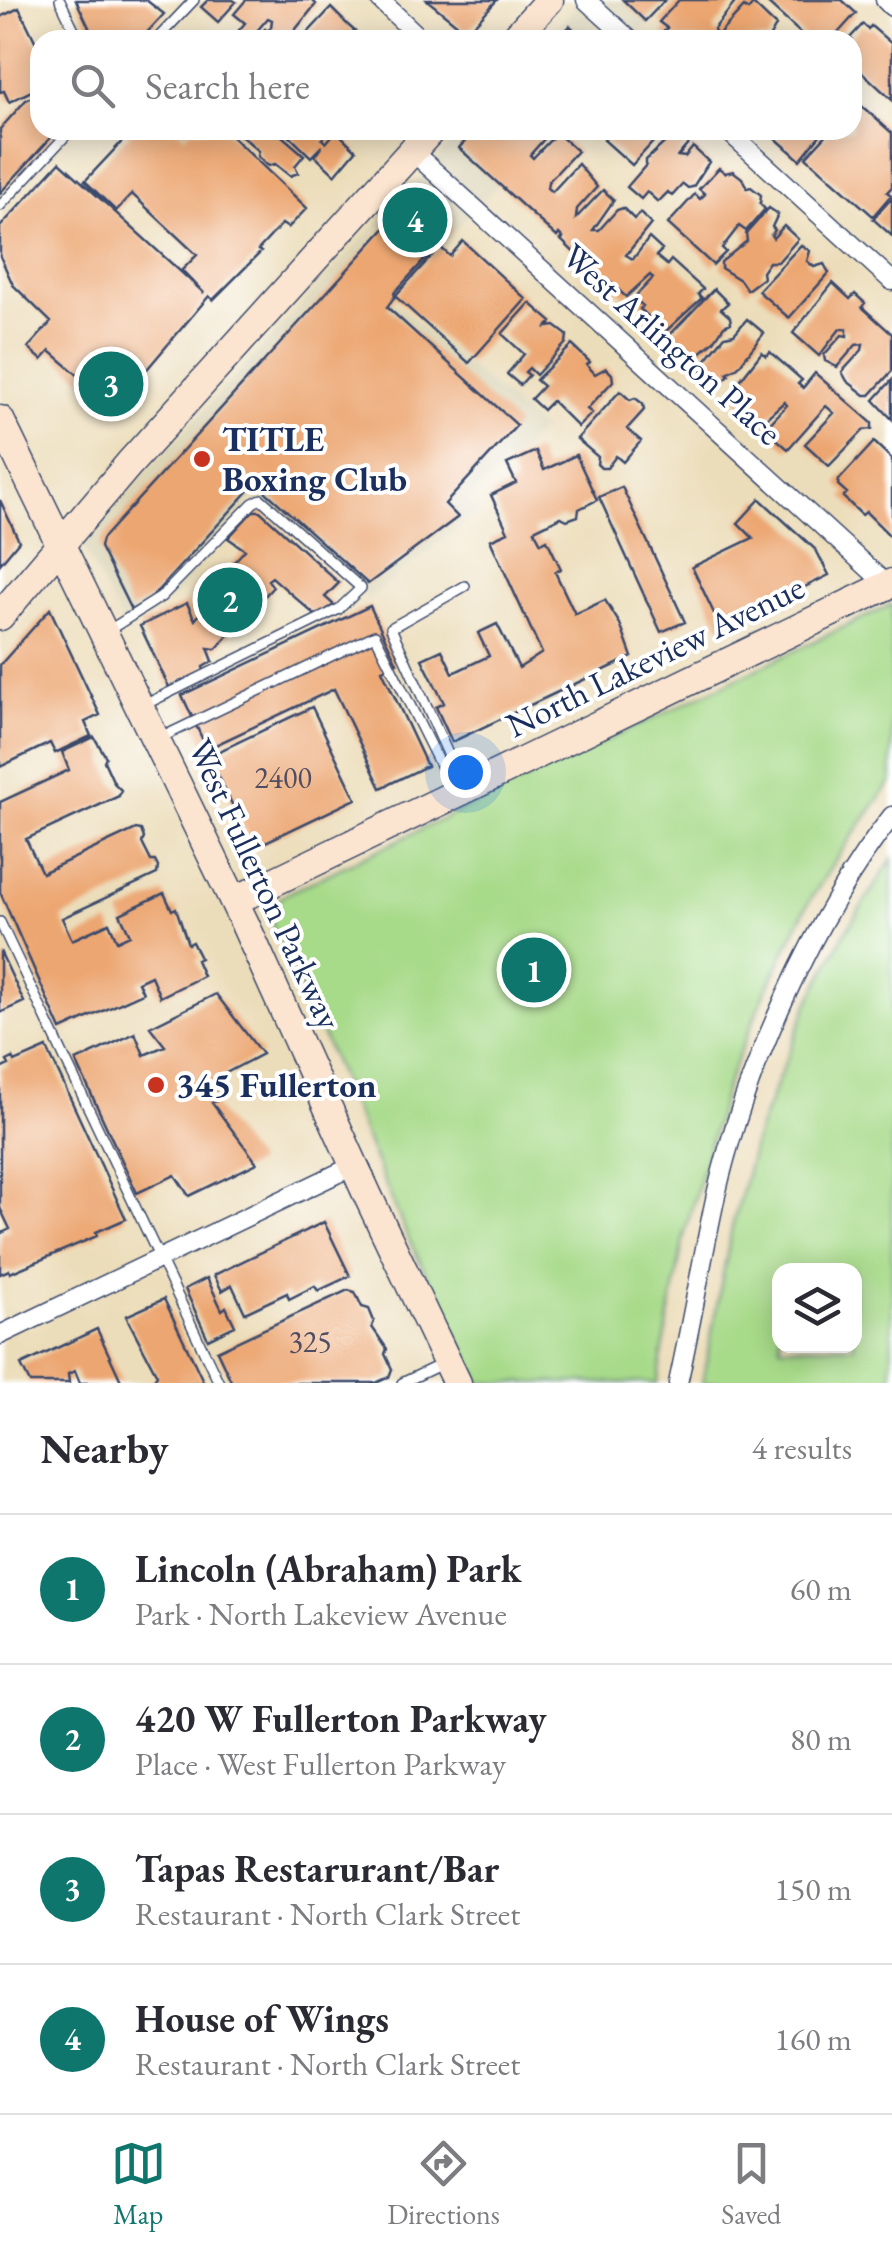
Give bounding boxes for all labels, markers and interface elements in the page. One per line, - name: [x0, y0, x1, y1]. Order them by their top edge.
- search box: [30, 30, 862, 140]
- icon: search: [65, 58, 120, 113]
- text: Search here: [145, 61, 310, 110]
- pin: 4: [382, 182, 448, 258]
- street label: West Arlington Place: [553, 233, 792, 454]
- pin: 3: [78, 346, 144, 422]
- place label: TITLE Boxing Club: [222, 416, 407, 501]
- marker: TITLE Boxing Club: [191, 448, 213, 470]
- pin: 2: [198, 562, 262, 638]
- street label: North Lakeview Avenue: [498, 564, 811, 747]
- street label: West Fullerton Parkway: [178, 731, 353, 1037]
- your location: [440, 747, 491, 798]
- house number: 2400: [254, 758, 312, 797]
- pin: 1: [502, 932, 566, 1008]
- place label: 345 Fullerton: [176, 1062, 377, 1107]
- marker: 345 Fullerton: [145, 1074, 167, 1096]
- map controls: [772, 1263, 862, 1353]
- button: layers: [772, 1263, 862, 1353]
- house number: 325: [288, 1322, 332, 1361]
- text: Nearby: [40, 1421, 169, 1476]
- text: 4 results: [752, 1427, 852, 1469]
- text: Lincoln (Abraham) Park: [135, 1544, 522, 1593]
- text: 1: [64, 1568, 81, 1610]
- text: 60 m: [790, 1568, 852, 1610]
- text: Park · North Lakeview Avenue: [135, 1593, 507, 1635]
- text: 420 W Fullerton Parkway: [135, 1694, 546, 1743]
- text: 2: [64, 1718, 81, 1760]
- text: 80 m: [790, 1718, 852, 1760]
- text: Place · West Fullerton Parkway: [135, 1743, 506, 1785]
- text: Tapas Restarurant/Bar: [135, 1844, 499, 1893]
- text: 3: [64, 1868, 81, 1910]
- text: 150 m: [775, 1868, 852, 1910]
- text: Restaurant · North Clark Street: [135, 1893, 520, 1935]
- text: House of Wings: [135, 1994, 389, 2043]
- text: 4: [64, 2018, 81, 2060]
- text: 160 m: [775, 2018, 852, 2060]
- text: Restaurant · North Clark Street: [135, 2043, 520, 2085]
- tab: Map: [111, 2136, 166, 2232]
- tab: Directions: [387, 2136, 500, 2232]
- tab: Saved: [721, 2136, 781, 2232]

